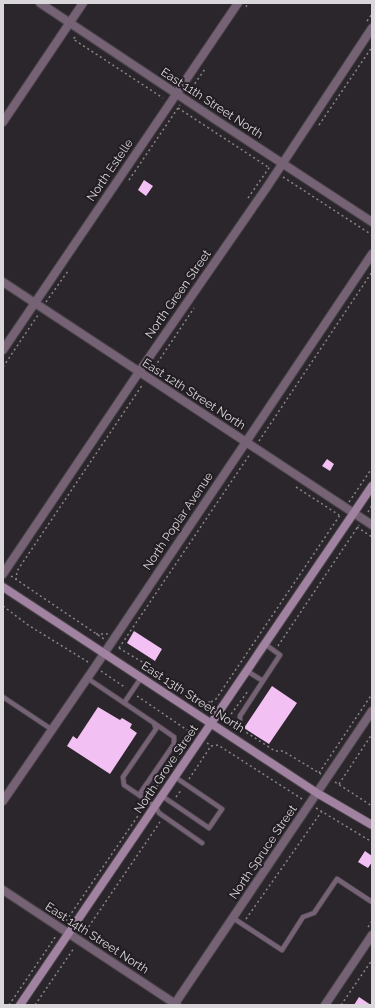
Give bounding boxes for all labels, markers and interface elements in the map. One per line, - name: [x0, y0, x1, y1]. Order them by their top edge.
- street label: East 11th Street North: [158, 65, 266, 141]
- street label: North Estelle: [84, 136, 136, 204]
- street label: North Green Street: [142, 247, 214, 341]
- street label: East 12th Street North: [140, 355, 248, 433]
- street label: North Poplar Avenue: [140, 469, 216, 573]
- street label: East 13th Street North: [139, 658, 247, 736]
- street label: North Grove Street: [131, 722, 201, 816]
- street label: North Spruce Street: [226, 802, 300, 902]
- street label: East 14th Street North: [43, 899, 151, 977]

